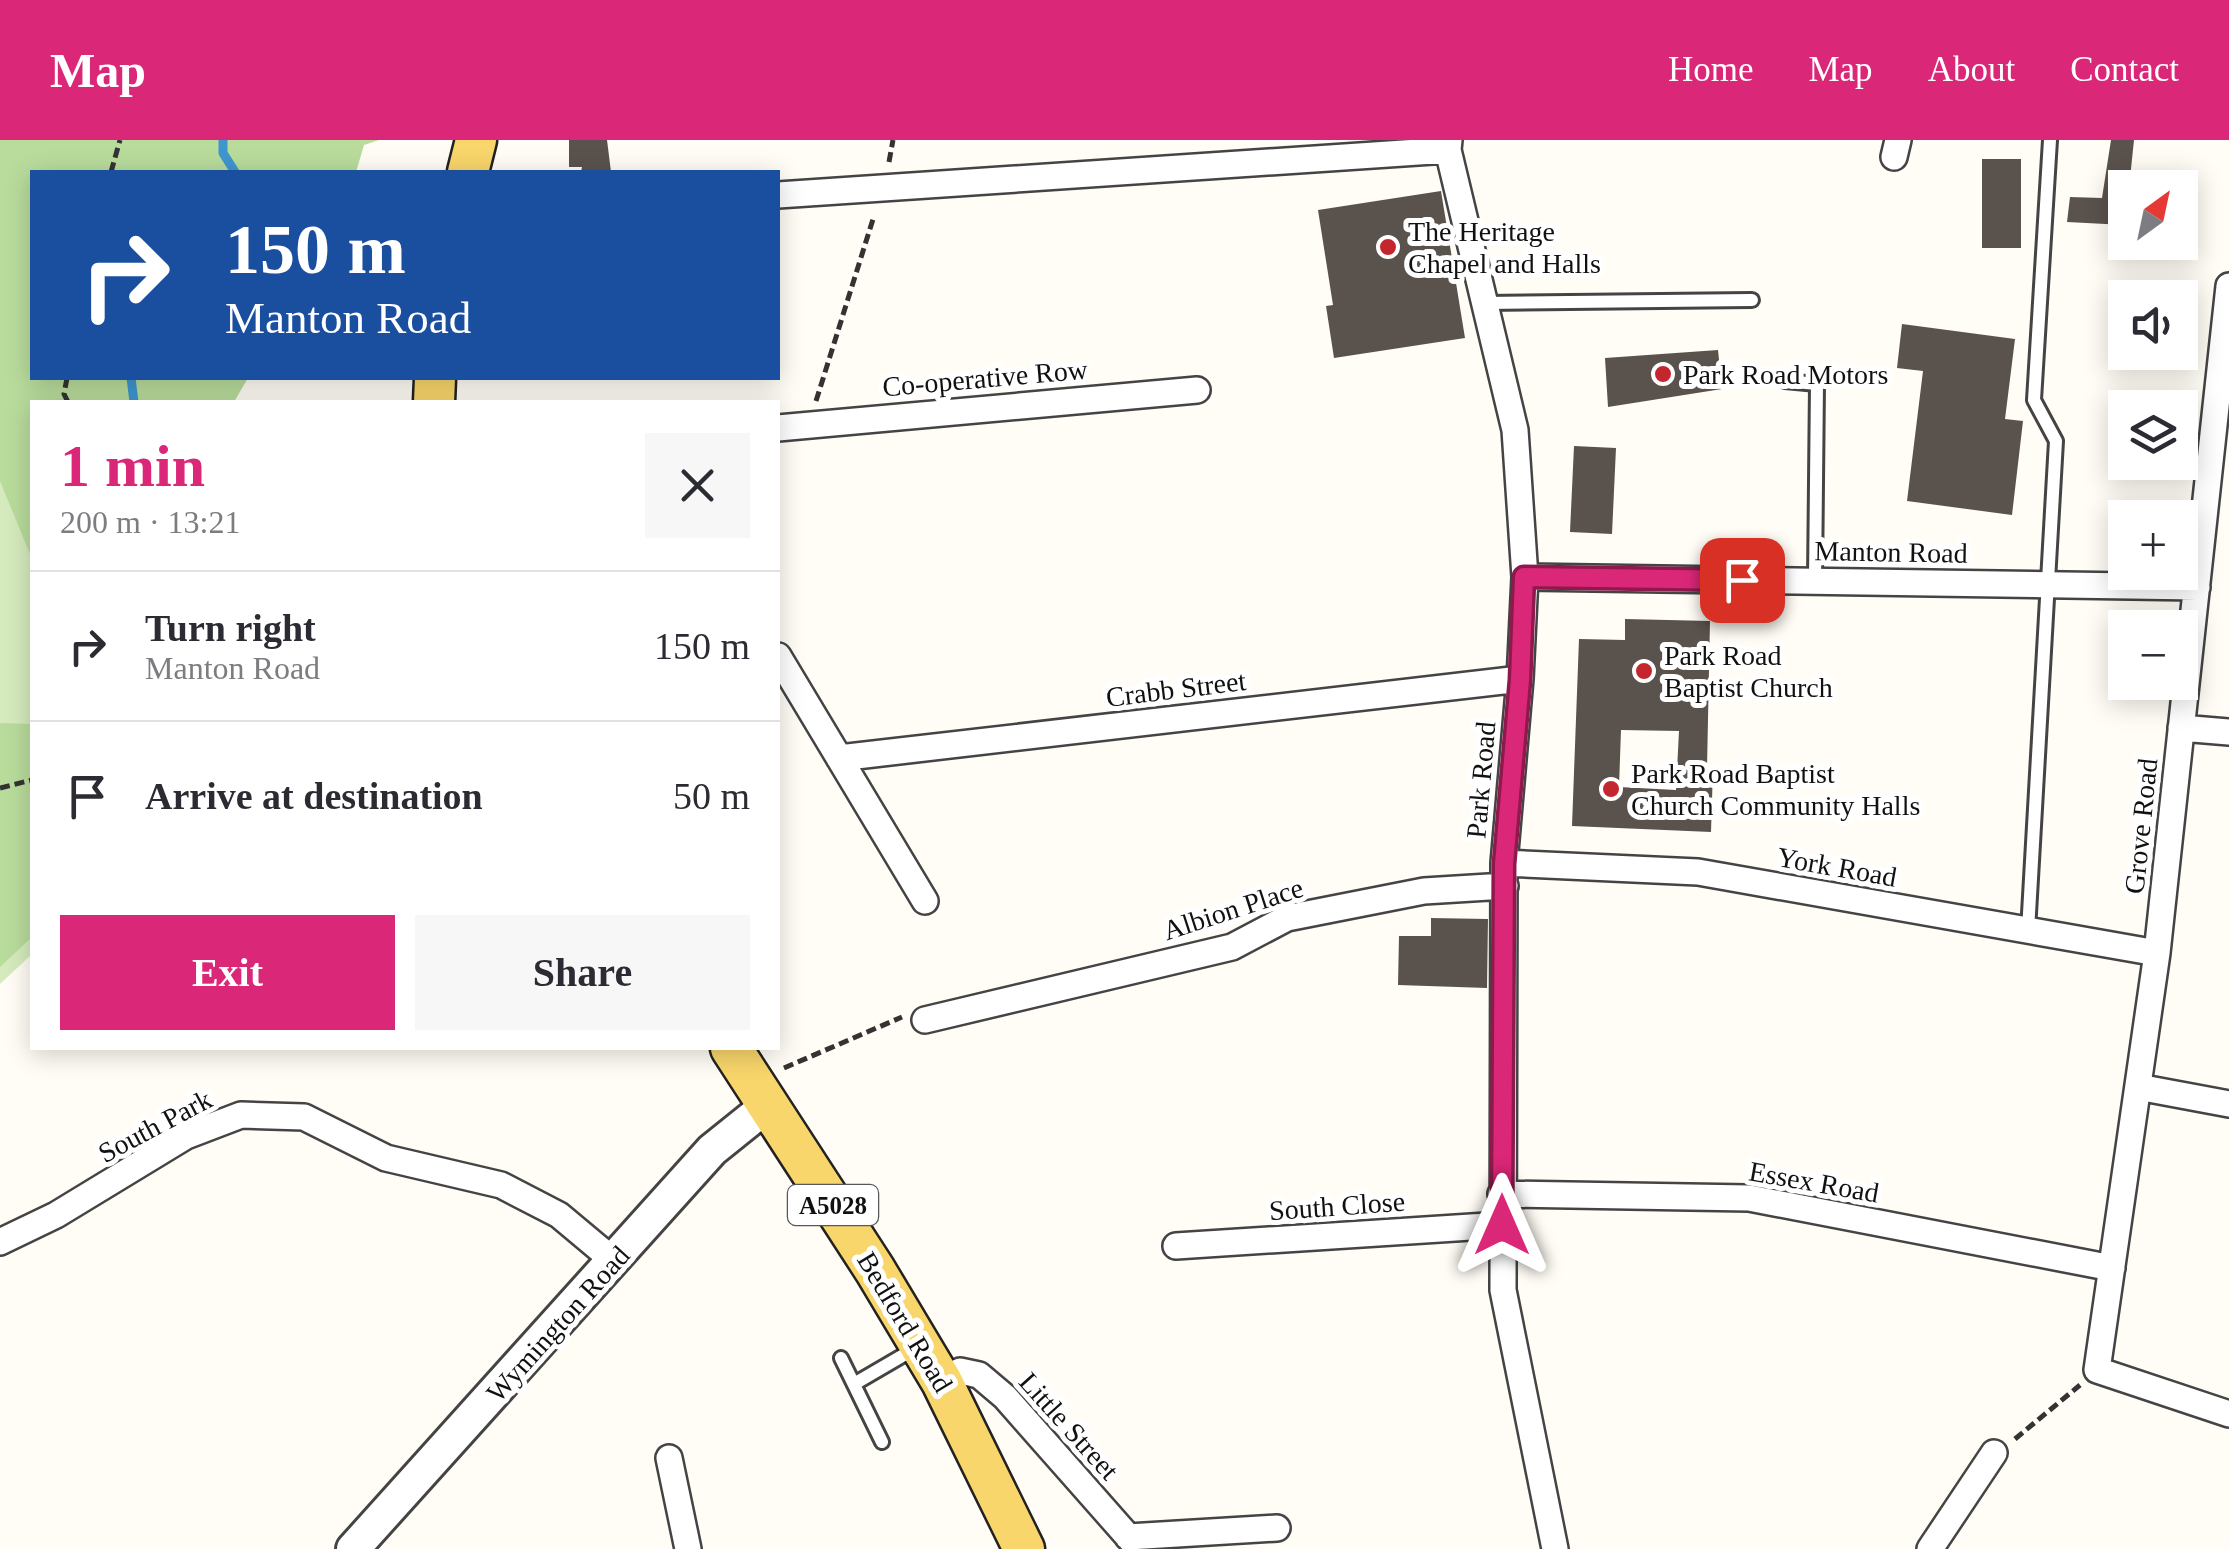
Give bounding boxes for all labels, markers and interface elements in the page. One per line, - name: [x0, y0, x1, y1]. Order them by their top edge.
- text: Map: [50, 44, 146, 97]
- text: Home: [1668, 50, 1753, 89]
- text: Map: [1808, 50, 1873, 89]
- text: About: [1928, 50, 2015, 89]
- text: Contact: [2070, 50, 2179, 89]
- north arrow: [2108, 170, 2198, 260]
- map controls: [2108, 170, 2198, 700]
- icon: right: [60, 210, 190, 340]
- text: 150 m: [225, 211, 406, 288]
- place label: The Heritage Chapel and Halls: [1408, 216, 1601, 279]
- marker: The Heritage Chapel and Halls: [1377, 236, 1399, 258]
- button: sound: [2108, 280, 2198, 370]
- text: Manton Road: [225, 293, 471, 343]
- street label: Co-operative Row: [881, 354, 1090, 402]
- place label: Park Road Motors: [1683, 359, 1888, 390]
- marker: Park Road Motors: [1652, 363, 1674, 385]
- button: layers: [2108, 390, 2198, 480]
- text: 1 min: [60, 433, 205, 499]
- button: close: [645, 433, 750, 538]
- button: +: [2108, 500, 2198, 590]
- text: 200 m · 13:21: [60, 504, 240, 540]
- street label: Manton Road: [1814, 535, 1968, 569]
- pin: [1700, 538, 1785, 623]
- icon: arrive: [1715, 553, 1770, 608]
- text: Turn right: [145, 607, 316, 649]
- button: −: [2108, 610, 2198, 700]
- icon: right: [60, 619, 115, 674]
- text: 150 m: [654, 625, 750, 667]
- place label: Park Road Baptist Church: [1664, 640, 1833, 703]
- text: Manton Road: [145, 650, 320, 686]
- marker: Park Road Baptist Church: [1633, 660, 1655, 682]
- street label: Crabb Street: [1104, 665, 1248, 713]
- street label: Park Road: [1460, 720, 1502, 840]
- street label: Grove Road: [2118, 757, 2164, 895]
- place label: Park Road Baptist Church Community Halls: [1631, 758, 1920, 821]
- icon: arrive: [60, 769, 115, 824]
- text: Arrive at destination: [145, 775, 483, 817]
- text: 50 m: [673, 775, 750, 817]
- marker: Park Road Baptist Church Community Halls: [1600, 778, 1622, 800]
- street label: York Road: [1775, 841, 1899, 893]
- street label: Albion Place: [1159, 872, 1307, 946]
- button: Exit: [60, 915, 395, 1030]
- button: Share: [415, 915, 750, 1030]
- street label: South Park: [93, 1083, 217, 1169]
- street label: Essex Road: [1747, 1155, 1881, 1209]
- position arrow: [1450, 1173, 1554, 1277]
- road number: A5028: [788, 1185, 878, 1225]
- street label: South Close: [1268, 1186, 1406, 1226]
- street label: Wymington Road: [480, 1240, 636, 1408]
- street label: Bedford Road: [851, 1246, 959, 1398]
- street label: Little Street: [1013, 1366, 1125, 1486]

